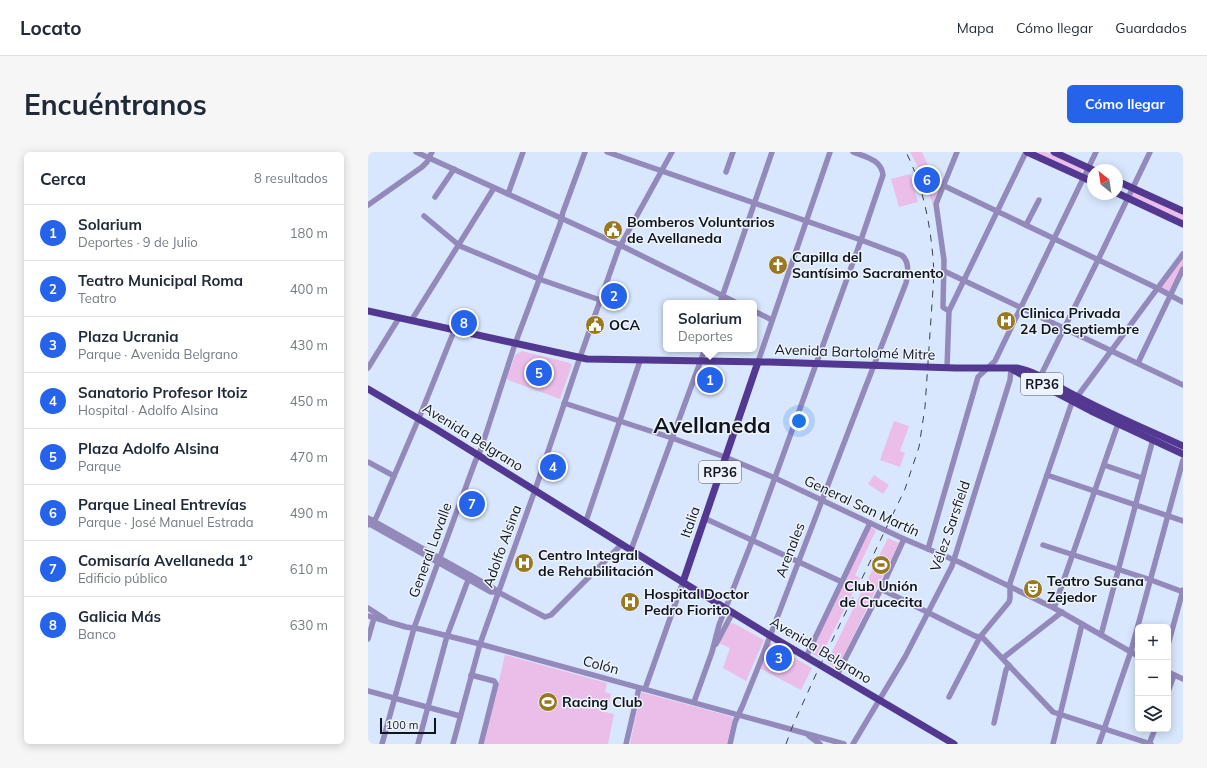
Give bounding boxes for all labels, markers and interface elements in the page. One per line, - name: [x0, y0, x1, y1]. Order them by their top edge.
- text: Locato: [20, 16, 81, 40]
- text: Mapa: [957, 19, 994, 37]
- text: Cómo llegar: [1016, 19, 1093, 37]
- text: Guardados: [1115, 19, 1187, 37]
- button: Cómo llegar: [1067, 85, 1183, 123]
- text: Encuéntranos: [24, 87, 207, 122]
- north arrow: [1087, 164, 1123, 200]
- pin: 6: [914, 165, 940, 195]
- text: Cerca: [40, 168, 86, 189]
- text: 8 resultados: [254, 170, 328, 186]
- place label: Bomberos Voluntarios de Avellaneda: [627, 213, 775, 247]
- text: Solarium: [78, 215, 142, 234]
- public building icon: Bomberos Voluntarios de Avellaneda: [602, 219, 624, 241]
- text: 1: [49, 225, 57, 241]
- text: 180 m: [290, 225, 328, 241]
- text: Deportes · 9 de Julio: [78, 234, 198, 250]
- place label: Capilla del Santísimo Sacramento: [792, 248, 944, 282]
- church icon: Capilla del Santísimo Sacramento: [767, 254, 789, 276]
- text: Teatro Municipal Roma: [78, 271, 243, 290]
- text: 2: [49, 281, 57, 297]
- text: 400 m: [290, 281, 328, 297]
- pin: 2: [601, 281, 627, 311]
- text: Teatro: [78, 290, 116, 306]
- popup: [663, 300, 757, 352]
- place label: Clinica Privada 24 De Septiembre: [1020, 304, 1139, 338]
- pin: 8: [451, 308, 477, 338]
- text: Solarium: [678, 309, 742, 328]
- hospital icon: Clinica Privada 24 De Septiembre: [995, 310, 1017, 332]
- public building icon: OCA: [584, 314, 606, 336]
- place label: OCA: [609, 316, 640, 334]
- text: Plaza Ucrania: [78, 327, 178, 346]
- text: Deportes: [678, 328, 733, 344]
- text: 3: [49, 337, 57, 353]
- text: 430 m: [290, 337, 328, 353]
- street label: Avenida Bartolomé Mitre: [774, 340, 936, 364]
- text: Parque · Avenida Belgrano: [78, 346, 238, 362]
- pin: 5: [526, 358, 552, 388]
- pin: 1: [697, 365, 723, 395]
- road number: RP36: [1021, 373, 1063, 395]
- text: Sanatorio Profesor Itoiz: [78, 383, 248, 402]
- text: 4: [49, 393, 57, 409]
- text: 450 m: [290, 393, 328, 409]
- street label: Avenida Belgrano: [419, 399, 527, 475]
- text: Hospital · Adolfo Alsina: [78, 402, 218, 418]
- district label: Avellaneda: [653, 411, 771, 439]
- your location: [789, 411, 809, 431]
- text: Plaza Adolfo Alsina: [78, 439, 219, 458]
- text: 5: [49, 449, 57, 465]
- text: 470 m: [290, 449, 328, 465]
- pin: 4: [540, 452, 566, 482]
- text: Parque: [78, 458, 121, 474]
- road number: RP36: [699, 461, 741, 483]
- street label: General San Martín: [801, 471, 923, 541]
- street label: Vélez Sarsfield: [926, 478, 974, 574]
- pin: 7: [459, 489, 485, 519]
- text: Parque Lineal Entrevías: [78, 495, 247, 514]
- street label: General Lavalle: [404, 500, 456, 600]
- street label: Adolfo Alsina: [479, 502, 525, 590]
- street label: Italia: [676, 504, 704, 540]
- text: 6: [49, 505, 57, 521]
- text: 490 m: [290, 505, 328, 521]
- text: Parque · José Manuel Estrada: [78, 514, 254, 530]
- street label: Arenales: [771, 520, 809, 580]
- place label: Centro Integral de Rehabilitación: [538, 546, 654, 580]
- text: Comisaría Avellaneda 1°: [78, 551, 253, 570]
- hospital icon: Centro Integral de Rehabilitación: [513, 552, 535, 574]
- sports icon: Club Unión de Crucecita: [870, 554, 892, 576]
- text: 7: [49, 561, 57, 577]
- text: 610 m: [290, 561, 328, 577]
- text: Edificio público: [78, 570, 167, 586]
- place label: Teatro Susana Zejedor: [1047, 572, 1144, 606]
- place label: Club Unión de Crucecita: [840, 577, 922, 611]
- theatre icon: Teatro Susana Zejedor: [1022, 578, 1044, 600]
- place label: Hospital Doctor Pedro Fiorito: [644, 585, 750, 619]
- hospital icon: Hospital Doctor Pedro Fiorito: [619, 591, 641, 613]
- text: Galicia Más: [78, 607, 161, 626]
- street label: Avenida Belgrano: [767, 613, 875, 687]
- text: 8: [49, 617, 57, 633]
- text: 630 m: [290, 617, 328, 633]
- map controls: [1135, 624, 1171, 732]
- button: +: [1135, 624, 1171, 660]
- text: Banco: [78, 626, 116, 642]
- pin: 3: [766, 643, 792, 673]
- street label: Colón: [581, 652, 621, 678]
- button: −: [1135, 660, 1171, 696]
- sports icon: Racing Club: [537, 691, 559, 713]
- place label: Racing Club: [562, 693, 643, 711]
- button: layers: [1135, 696, 1171, 732]
- scale bar: [380, 716, 436, 735]
- text: 100 m: [386, 718, 418, 732]

